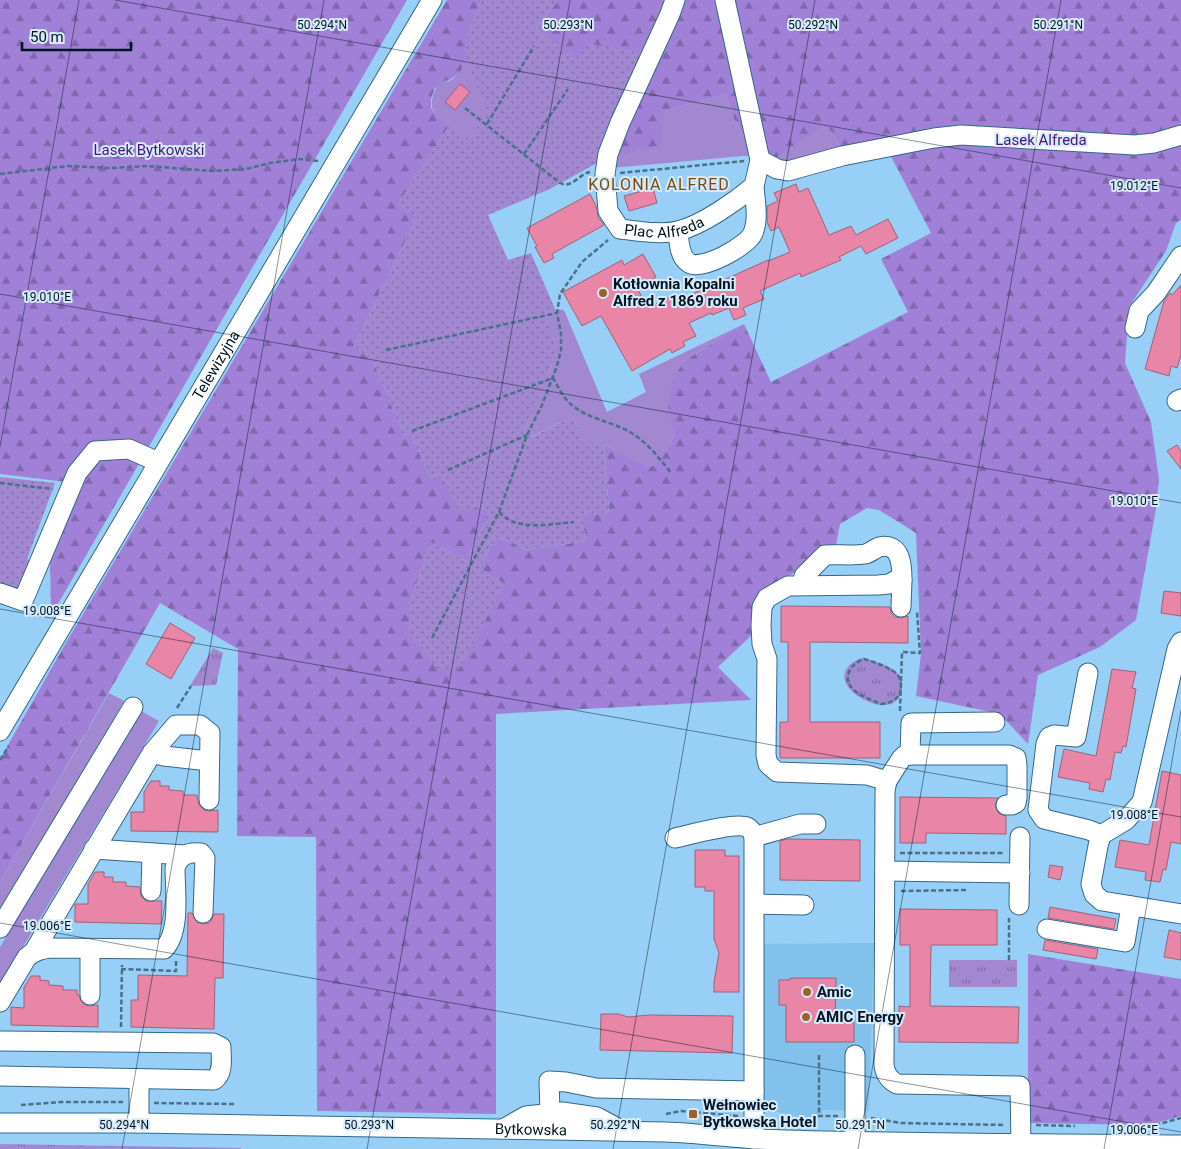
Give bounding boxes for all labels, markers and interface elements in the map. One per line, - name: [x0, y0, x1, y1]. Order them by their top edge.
- text: 50.294°N: [297, 18, 347, 32]
- text: 50.293°N: [543, 18, 593, 32]
- text: 50.292°N: [788, 18, 838, 32]
- text: 50.291°N: [1033, 18, 1083, 32]
- scale bar: [22, 20, 131, 52]
- text: 50 m: [30, 28, 64, 46]
- park label: Lasek Alfreda: [995, 131, 1087, 149]
- park label: Lasek Bytkowski: [93, 141, 205, 159]
- district label: KOLONIA ALFRED: [588, 175, 730, 194]
- text: 19.012°E: [1110, 179, 1158, 193]
- street label: Plac Alfreda: [623, 213, 707, 242]
- place label: Kotłownia Kopalni Alfred z 1869 roku: [613, 275, 738, 310]
- marker: Kotłownia Kopalni Alfred z 1869 roku: [597, 287, 609, 299]
- text: 19.010°E: [23, 290, 71, 304]
- street label: Telewizyjna: [189, 327, 244, 403]
- text: 19.010°E: [1110, 494, 1158, 508]
- text: 19.008°E: [23, 604, 71, 618]
- text: 19.008°E: [1110, 808, 1158, 822]
- text: 19.006°E: [23, 919, 71, 933]
- place label: Amic: [817, 983, 852, 1001]
- marker: Amic: [801, 986, 813, 998]
- place label: AMIC Energy: [816, 1008, 904, 1026]
- marker: AMIC Energy: [800, 1011, 812, 1023]
- place label: Wełnowiec Bytkowska Hotel: [703, 1096, 816, 1131]
- marker: Wełnowiec Bytkowska Hotel: [687, 1108, 699, 1120]
- text: 50.294°N: [99, 1118, 149, 1132]
- text: 50.293°N: [344, 1118, 394, 1132]
- text: 50.292°N: [590, 1118, 640, 1132]
- text: 50.291°N: [835, 1118, 885, 1132]
- street label: Bytkowska: [495, 1120, 567, 1139]
- text: 19.006°E: [1110, 1123, 1158, 1137]

